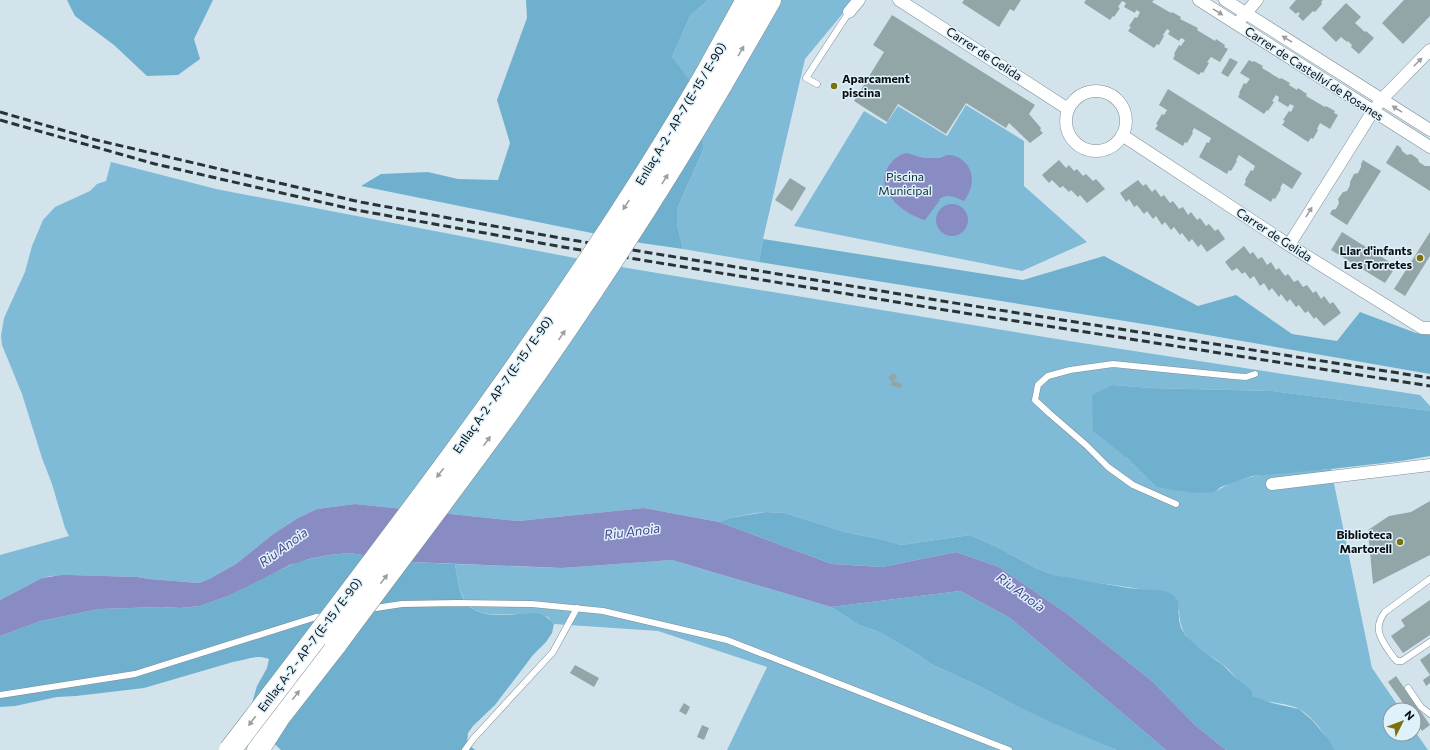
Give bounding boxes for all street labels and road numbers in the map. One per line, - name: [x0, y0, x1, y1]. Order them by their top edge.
- street label: Carrer de Castellví de Rosanes: [1243, 23, 1386, 123]
- street label: Carrer de Gelida: [944, 24, 1025, 83]
- street label: Enllaç A-2 - AP-7 (E-15 / E-90): [632, 40, 728, 187]
- street label: Carrer de Gelida: [1234, 205, 1315, 264]
- street label: Enllaç A-2 - AP-7 (E-15 / E-90): [449, 313, 555, 456]
- street label: Enllaç A-2 - AP-7 (E-15 / E-90): [254, 575, 364, 714]

